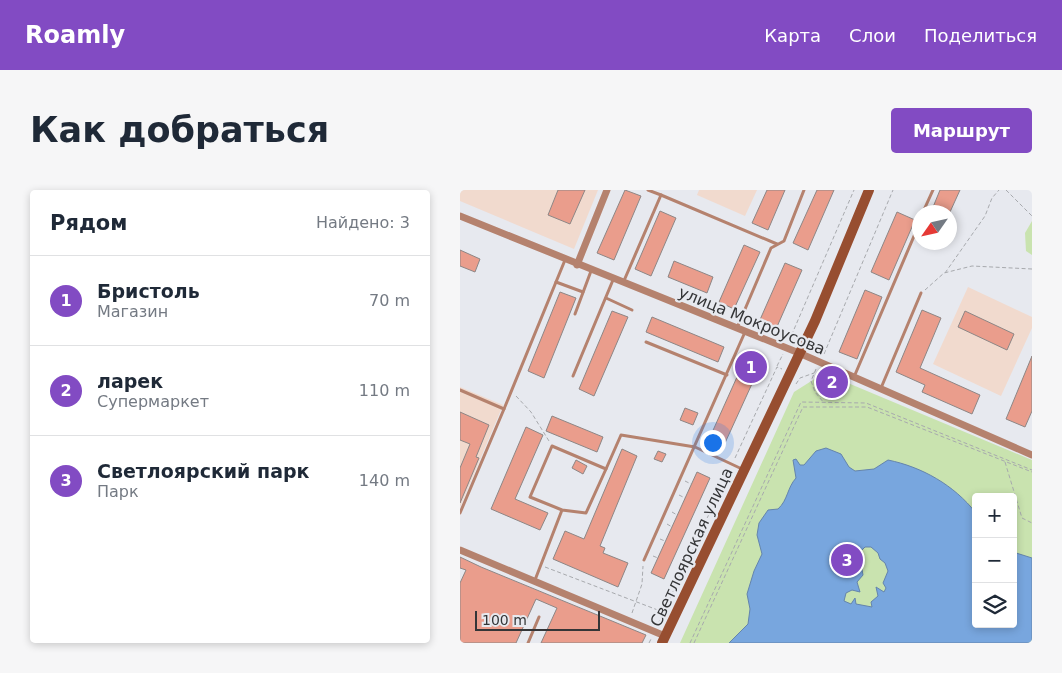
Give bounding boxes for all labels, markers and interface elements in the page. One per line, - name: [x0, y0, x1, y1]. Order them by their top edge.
- text: Roamly: [25, 21, 125, 49]
- text: Карта: [764, 25, 821, 46]
- text: Слои: [849, 25, 896, 46]
- text: Поделиться: [924, 25, 1037, 46]
- button: Маршрут: [891, 108, 1032, 153]
- text: Как добраться: [30, 110, 329, 150]
- north arrow: [912, 205, 957, 250]
- text: Рядом: [50, 211, 127, 235]
- text: Найдено: 3: [316, 213, 410, 232]
- text: Бристоль: [97, 280, 200, 302]
- street label: улица Мокроусова: [676, 282, 828, 359]
- text: 1: [60, 291, 72, 310]
- text: 70 m: [369, 291, 410, 310]
- text: Магазин: [97, 302, 168, 321]
- pin: 1: [735, 348, 767, 386]
- pin: 2: [816, 363, 848, 401]
- text: ларек: [97, 370, 163, 392]
- text: 2: [60, 381, 72, 400]
- text: 110 m: [359, 381, 410, 400]
- text: Супермаркет: [97, 392, 209, 411]
- your location: [700, 430, 726, 456]
- text: Светлоярский парк: [97, 460, 309, 482]
- street label: Светлоярская улица: [646, 465, 737, 630]
- text: 3: [60, 471, 72, 490]
- text: 140 m: [359, 471, 410, 490]
- text: Парк: [97, 482, 139, 501]
- map controls: [972, 493, 1017, 628]
- button: +: [972, 493, 1017, 538]
- button: −: [972, 538, 1017, 583]
- pin: 3: [831, 541, 863, 579]
- button: layers: [972, 583, 1017, 628]
- scale bar: [475, 608, 600, 631]
- text: 100 m: [482, 612, 527, 628]

